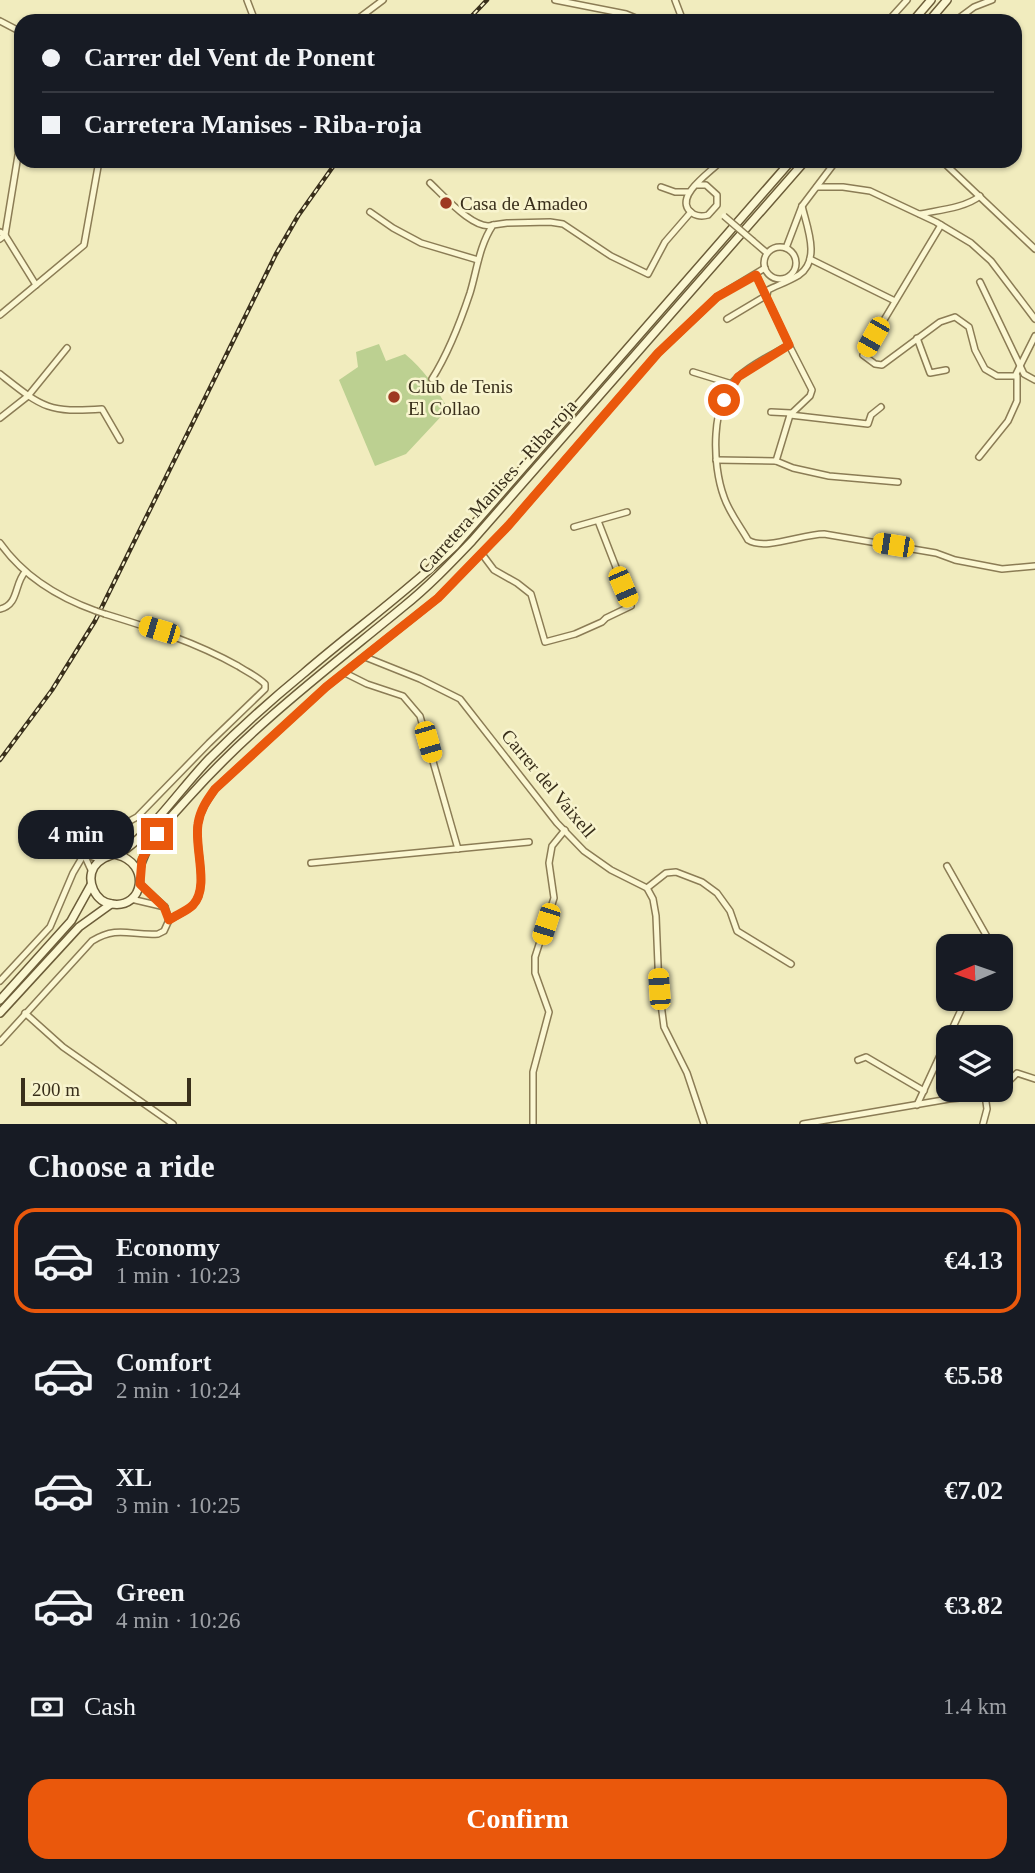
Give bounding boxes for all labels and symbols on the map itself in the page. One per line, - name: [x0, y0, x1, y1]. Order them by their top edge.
- place label: Casa de Amadeo: [460, 193, 588, 214]
- marker: Casa de Amadeo: [438, 195, 454, 211]
- car: [854, 314, 893, 360]
- place label: Club de Tenis El Collao: [408, 376, 513, 419]
- route start: [708, 384, 740, 416]
- marker: Club de Tenis El Collao: [386, 389, 402, 405]
- street label: Carretera Manises - Riba-roja: [414, 395, 581, 577]
- car: [871, 531, 916, 559]
- car: [606, 564, 641, 610]
- car: [136, 614, 183, 646]
- car: [413, 719, 444, 765]
- street label: Carrer del Vaixell: [497, 725, 600, 842]
- callout: 4 min: [17, 810, 132, 858]
- route end: [141, 818, 173, 850]
- car: [530, 901, 563, 947]
- north arrow: [936, 934, 1013, 1012]
- car: [648, 967, 671, 1011]
- scale bar: [21, 1075, 191, 1107]

